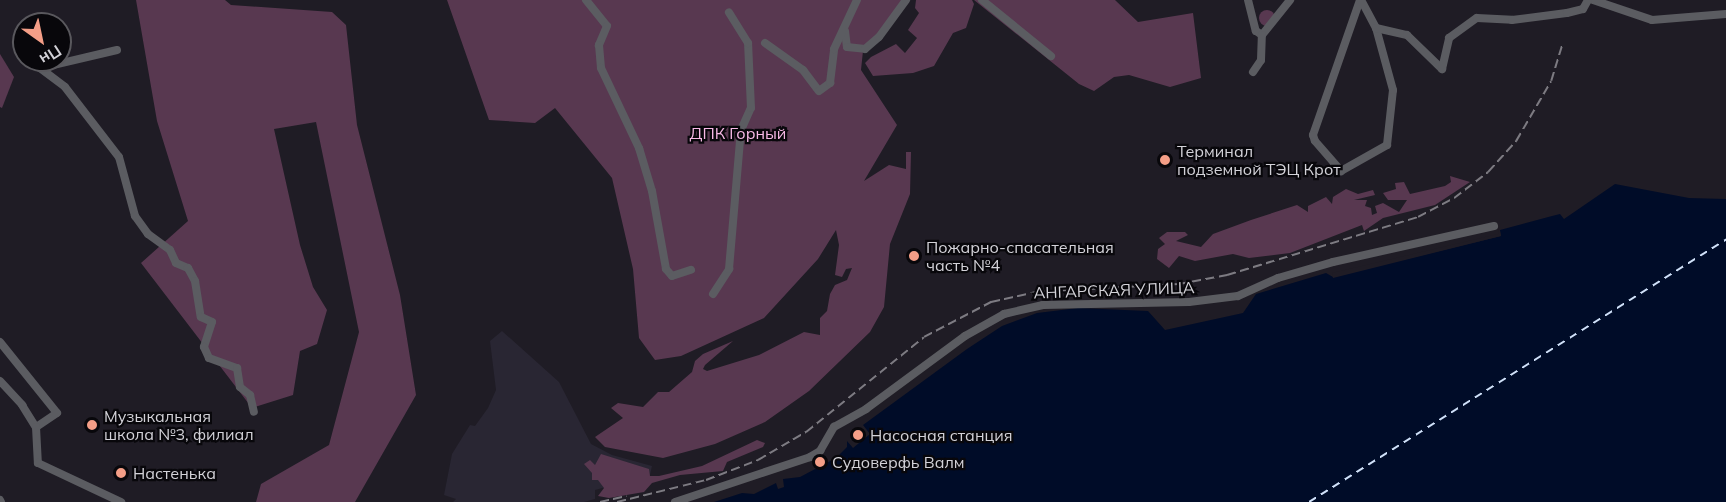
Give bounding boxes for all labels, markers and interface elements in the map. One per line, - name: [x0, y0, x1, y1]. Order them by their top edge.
- north arrow: [12, 12, 72, 72]
- text: Пн: [36, 41, 65, 70]
- park label: ДПК Горный: [690, 123, 786, 143]
- place label: Терминал подземной ТЭЦ Крот: [1177, 141, 1340, 179]
- marker: Терминал подземной ТЭЦ Крот: [1158, 153, 1172, 167]
- place label: Пожарно-спасательная часть №4: [926, 237, 1114, 275]
- marker: Пожарно-спасательная часть №4: [907, 249, 921, 263]
- street label: АНГАРСКАЯ УЛИЦА: [1033, 278, 1195, 302]
- place label: Музыкальная школа №3, филиал: [104, 406, 254, 444]
- marker: Музыкальная школа №3, филиал: [85, 418, 99, 432]
- place label: Насосная станция: [870, 425, 1013, 445]
- marker: Насосная станция: [851, 428, 865, 442]
- place label: Судоверфь Валм: [832, 452, 965, 472]
- marker: Судоверфь Валм: [813, 455, 827, 469]
- place label: Настенька: [133, 463, 216, 483]
- marker: Настенька: [114, 466, 128, 480]

